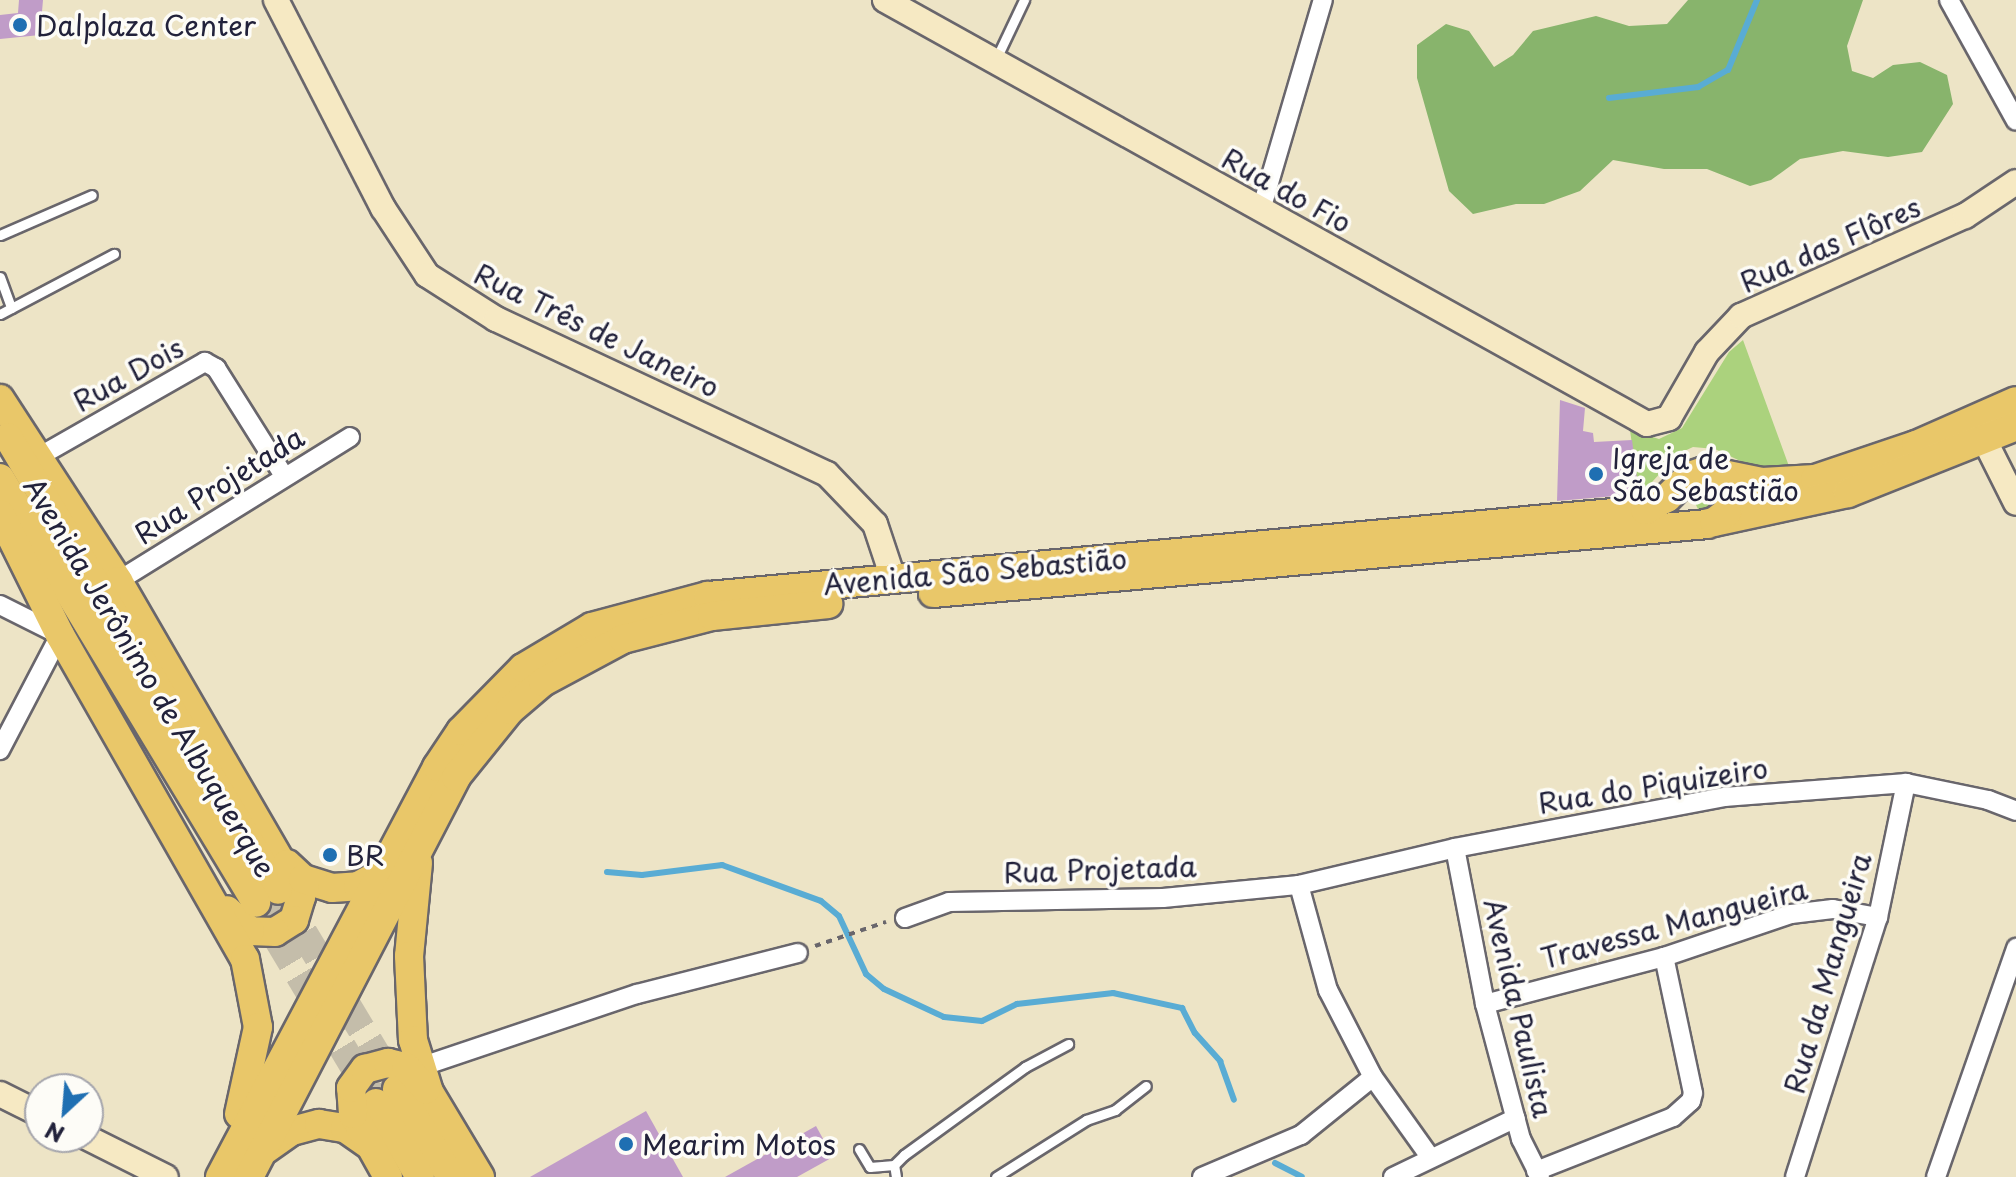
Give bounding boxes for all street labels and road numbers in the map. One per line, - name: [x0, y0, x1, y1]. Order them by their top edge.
- street label: Rua do Fio: [1217, 141, 1357, 239]
- street label: Rua das Flôres: [1734, 189, 1926, 299]
- street label: Rua Três de Janeiro: [469, 256, 725, 404]
- street label: Rua Dois: [67, 330, 189, 418]
- street label: Rua Projetada: [128, 419, 310, 551]
- street label: Avenida Jerônimo de Albuquerque: [17, 471, 283, 883]
- street label: Avenida São Sebastião: [822, 541, 1128, 601]
- street label: Rua do Piquizeiro: [1536, 750, 1770, 820]
- street label: Rua da Mangueira: [1776, 847, 1878, 1099]
- street label: Rua Projetada: [1003, 849, 1197, 889]
- street label: Travessa Mangueira: [1537, 871, 1811, 975]
- street label: Avenida Paulista: [1478, 896, 1560, 1120]

